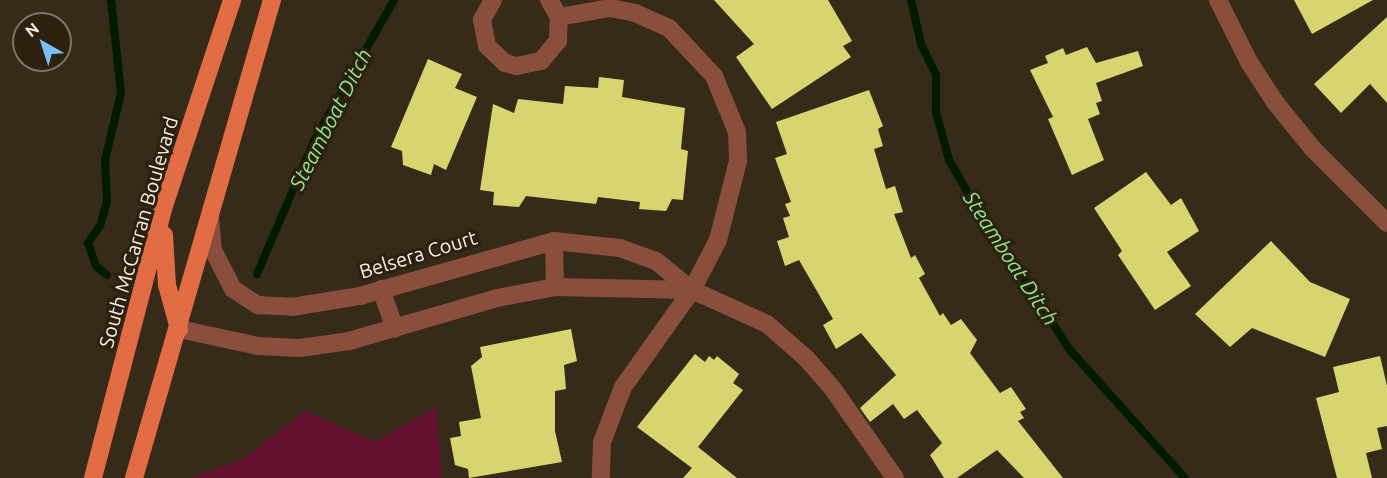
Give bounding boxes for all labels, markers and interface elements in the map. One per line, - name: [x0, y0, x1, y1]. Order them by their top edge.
- north arrow: [12, 12, 72, 72]
- text: N: [22, 19, 42, 40]
- water label: Steamboat Ditch: [284, 44, 376, 194]
- street label: South McCarran Boulevard: [93, 114, 183, 350]
- water label: Steamboat Ditch: [958, 186, 1064, 330]
- street label: Belsera Court: [356, 225, 480, 283]

